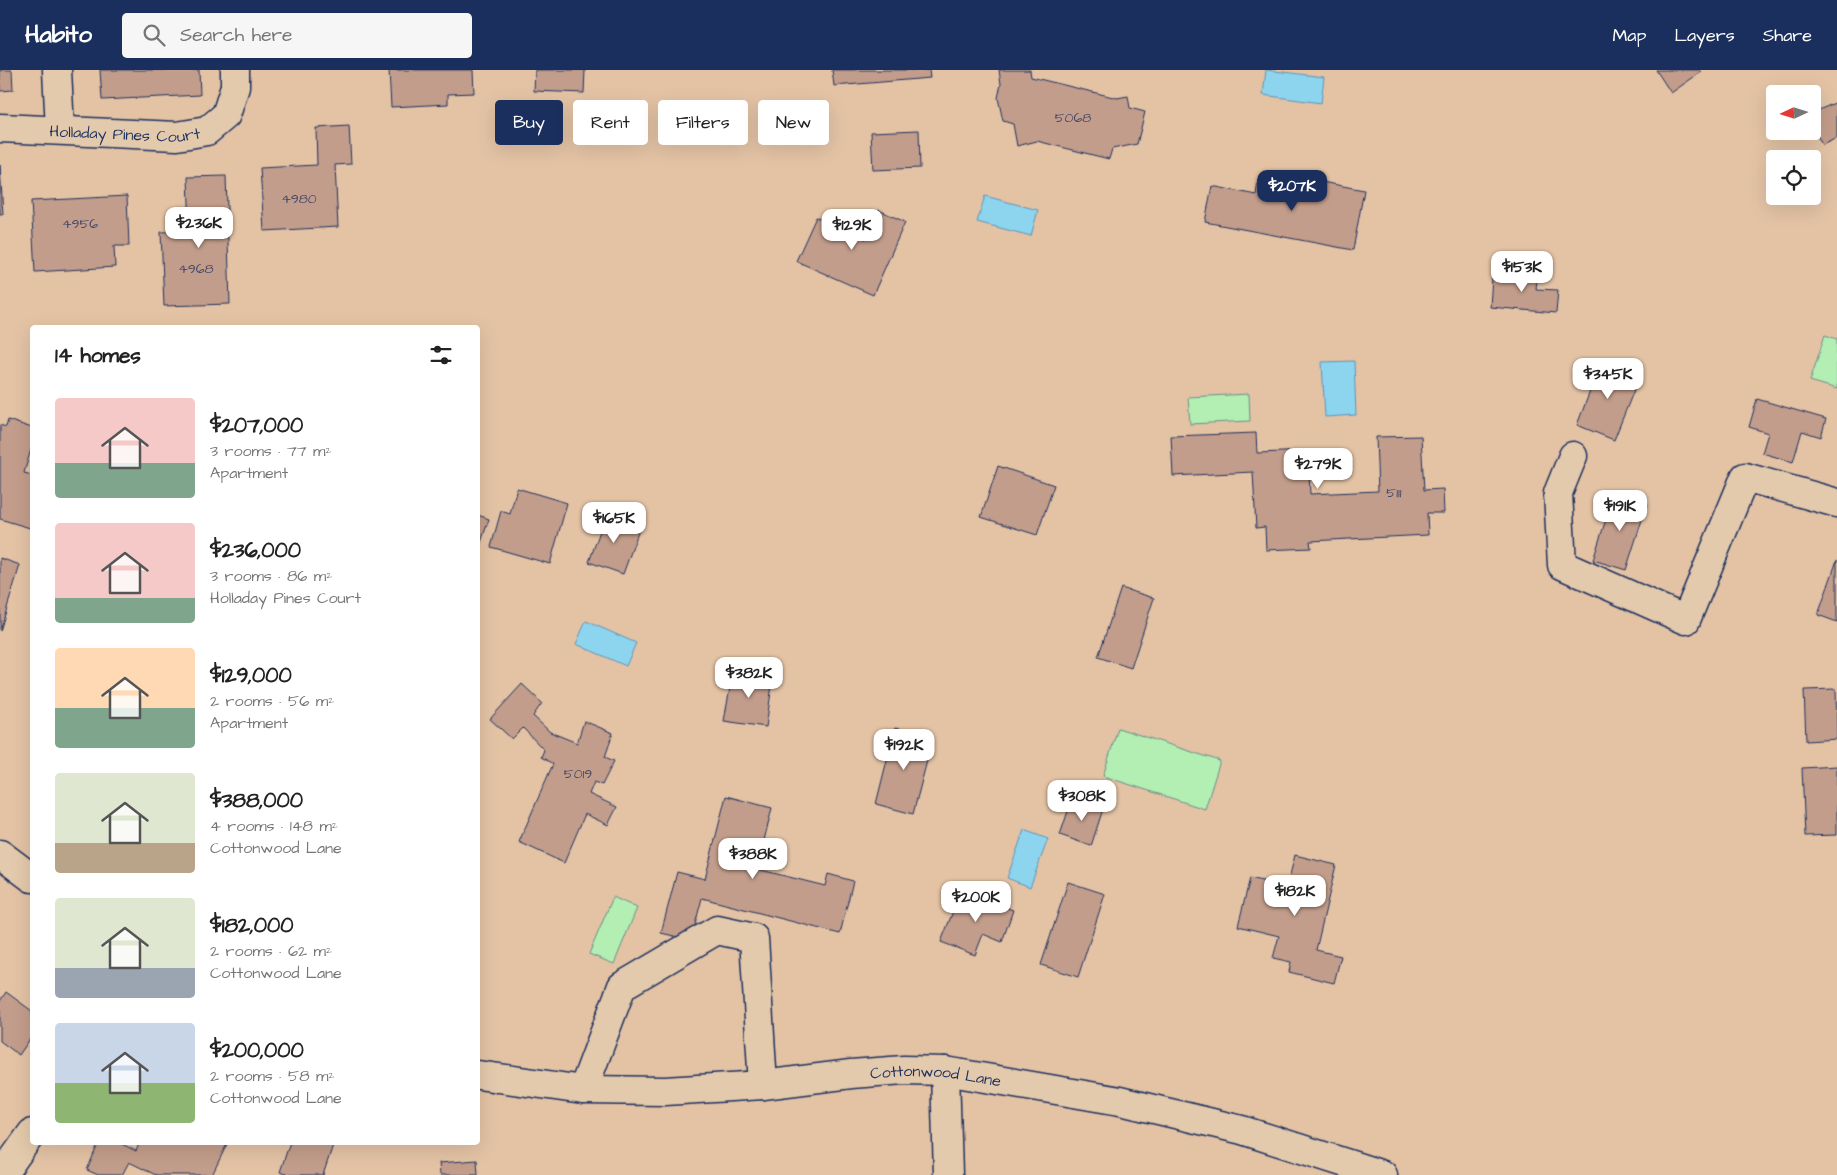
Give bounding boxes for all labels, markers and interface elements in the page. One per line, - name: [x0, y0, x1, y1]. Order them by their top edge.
- search box: [122, 13, 472, 58]
- text: Habito: [25, 18, 92, 52]
- icon: search: [140, 21, 168, 49]
- text: Search here: [180, 22, 292, 49]
- text: Map: [1612, 23, 1646, 48]
- text: Layers: [1674, 23, 1735, 48]
- text: Share: [1763, 23, 1812, 48]
- north arrow: [1766, 85, 1821, 140]
- map controls: [1766, 85, 1821, 205]
- chip: Buy: [495, 100, 563, 145]
- chip: Rent: [573, 100, 648, 145]
- chip: Filters: [658, 100, 748, 145]
- chip: New: [758, 100, 829, 145]
- house number: 5068: [1055, 108, 1091, 128]
- street label: Holladay Pines Court: [49, 120, 202, 148]
- button: locate: [1766, 150, 1821, 205]
- pin: $207K: [1257, 170, 1327, 212]
- text: $207K: [1268, 175, 1316, 197]
- house number: 4980: [281, 189, 317, 209]
- pin: $236K: [164, 206, 234, 249]
- pin: $129K: [817, 208, 887, 251]
- text: $236K: [176, 212, 222, 234]
- house number: 4956: [62, 214, 98, 234]
- text: $129K: [833, 214, 871, 236]
- pin: $153K: [1487, 250, 1557, 293]
- text: $153K: [1502, 256, 1542, 278]
- house number: 4968: [178, 259, 214, 279]
- text: 14 homes: [55, 341, 141, 370]
- icon: filters: [427, 341, 455, 369]
- pin: $345K: [1573, 358, 1643, 400]
- text: $345K: [1584, 363, 1632, 385]
- text: $207,000: [210, 411, 303, 440]
- icon: home: [95, 418, 155, 478]
- text: 3 rooms · 77 m²: [210, 440, 331, 462]
- pin: $279K: [1283, 448, 1353, 490]
- text: $279K: [1295, 453, 1341, 475]
- text: Apartment: [210, 462, 288, 484]
- house number: 5111: [1386, 483, 1402, 503]
- pin: $191K: [1585, 490, 1655, 532]
- text: $191K: [1604, 495, 1636, 517]
- pin: $165K: [579, 502, 649, 544]
- text: $165K: [593, 507, 635, 529]
- text: $236,000: [210, 536, 301, 565]
- icon: home: [95, 543, 155, 603]
- text: 3 rooms · 86 m²: [210, 565, 332, 587]
- text: Holladay Pines Court: [210, 587, 361, 609]
- pin: $382K: [714, 656, 784, 699]
- text: $129,000: [210, 661, 292, 690]
- text: $382K: [726, 662, 772, 684]
- icon: home: [95, 668, 155, 728]
- text: 2 rooms · 56 m²: [210, 690, 334, 712]
- text: Apartment: [210, 712, 288, 734]
- pin: $192K: [869, 728, 939, 771]
- text: $192K: [885, 734, 923, 756]
- house number: 5019: [564, 764, 592, 784]
- pin: $308K: [1047, 780, 1117, 822]
- text: $308K: [1058, 785, 1106, 807]
- text: $388,000: [210, 786, 303, 815]
- icon: home: [95, 793, 155, 853]
- text: 4 rooms · 148 m²: [210, 815, 338, 837]
- text: Cottonwood Lane: [210, 837, 342, 859]
- pin: $388K: [718, 838, 788, 880]
- text: $388K: [729, 843, 777, 865]
- pin: $182K: [1260, 874, 1330, 917]
- pin: $200K: [941, 880, 1011, 923]
- text: $182K: [1275, 880, 1315, 902]
- text: $200K: [952, 886, 1000, 908]
- text: $182,000: [210, 911, 294, 940]
- icon: home: [95, 918, 155, 978]
- text: 2 rooms · 62 m²: [210, 940, 332, 962]
- text: Cottonwood Lane: [210, 962, 342, 984]
- text: $200,000: [210, 1036, 304, 1065]
- icon: home: [95, 1043, 155, 1103]
- street label: Cottonwood Lane: [869, 1060, 1003, 1092]
- text: 2 rooms · 58 m²: [210, 1065, 335, 1087]
- text: Cottonwood Lane: [210, 1087, 342, 1109]

